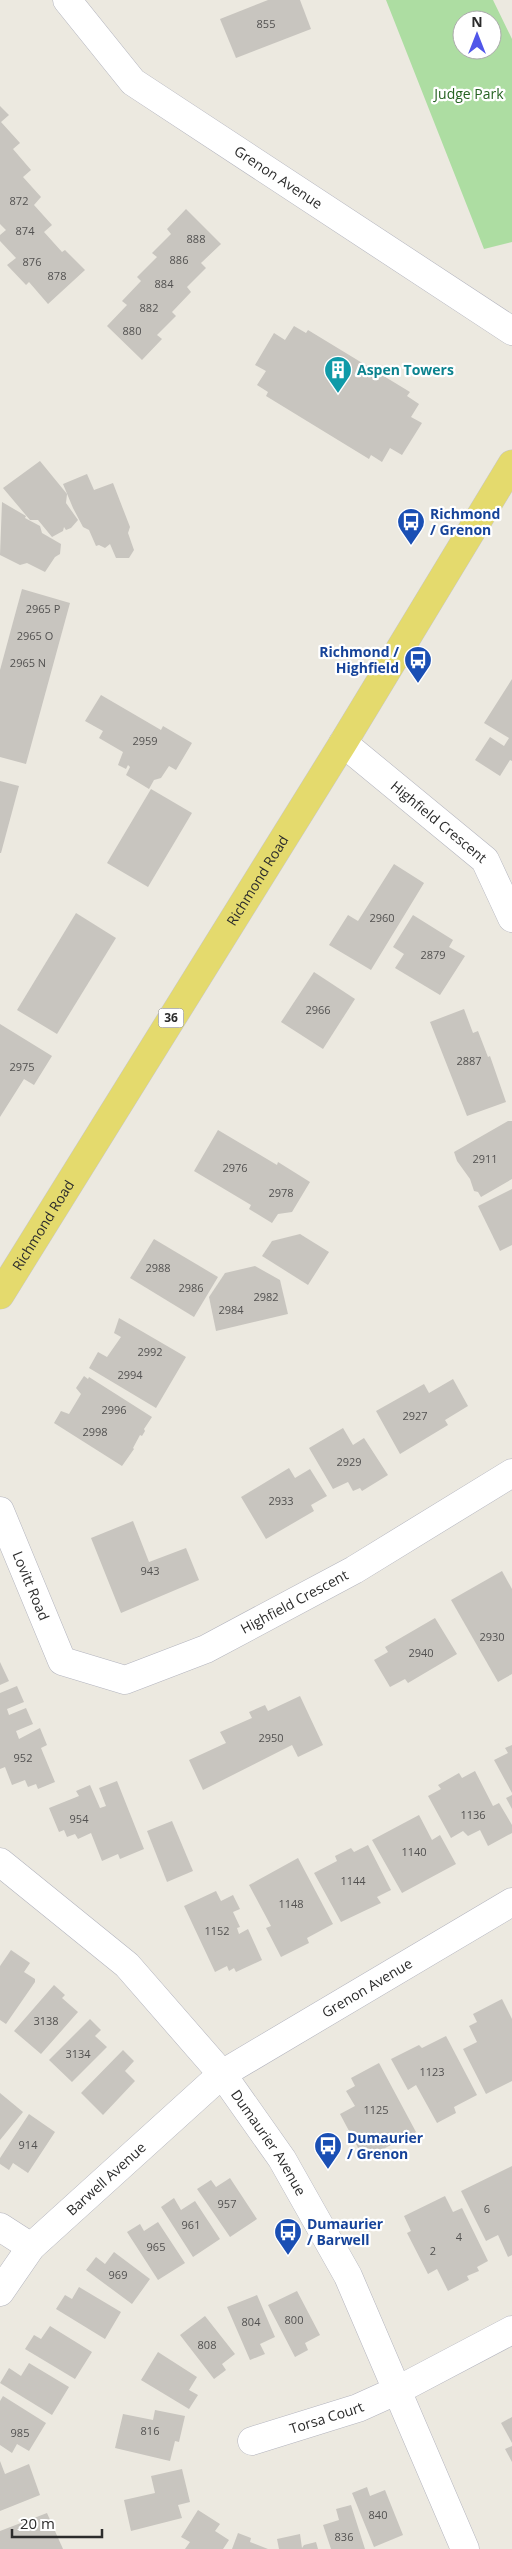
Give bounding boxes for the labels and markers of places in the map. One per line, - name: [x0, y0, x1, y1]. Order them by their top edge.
- building icon: Aspen Towers: [323, 355, 353, 394]
- place label: Aspen Towers: [357, 360, 454, 379]
- place label: Richmond / Grenon: [430, 504, 500, 539]
- bus stop icon: Richmond / Grenon: [396, 507, 426, 546]
- place label: Richmond / Highfield: [319, 642, 399, 677]
- bus stop icon: Richmond / Highfield: [403, 645, 433, 684]
- place label: Dumaurier / Grenon: [347, 2128, 424, 2163]
- bus stop icon: Dumaurier / Grenon: [313, 2131, 343, 2170]
- place label: Dumaurier / Barwell: [307, 2214, 384, 2249]
- bus stop icon: Dumaurier / Barwell: [273, 2217, 303, 2256]

